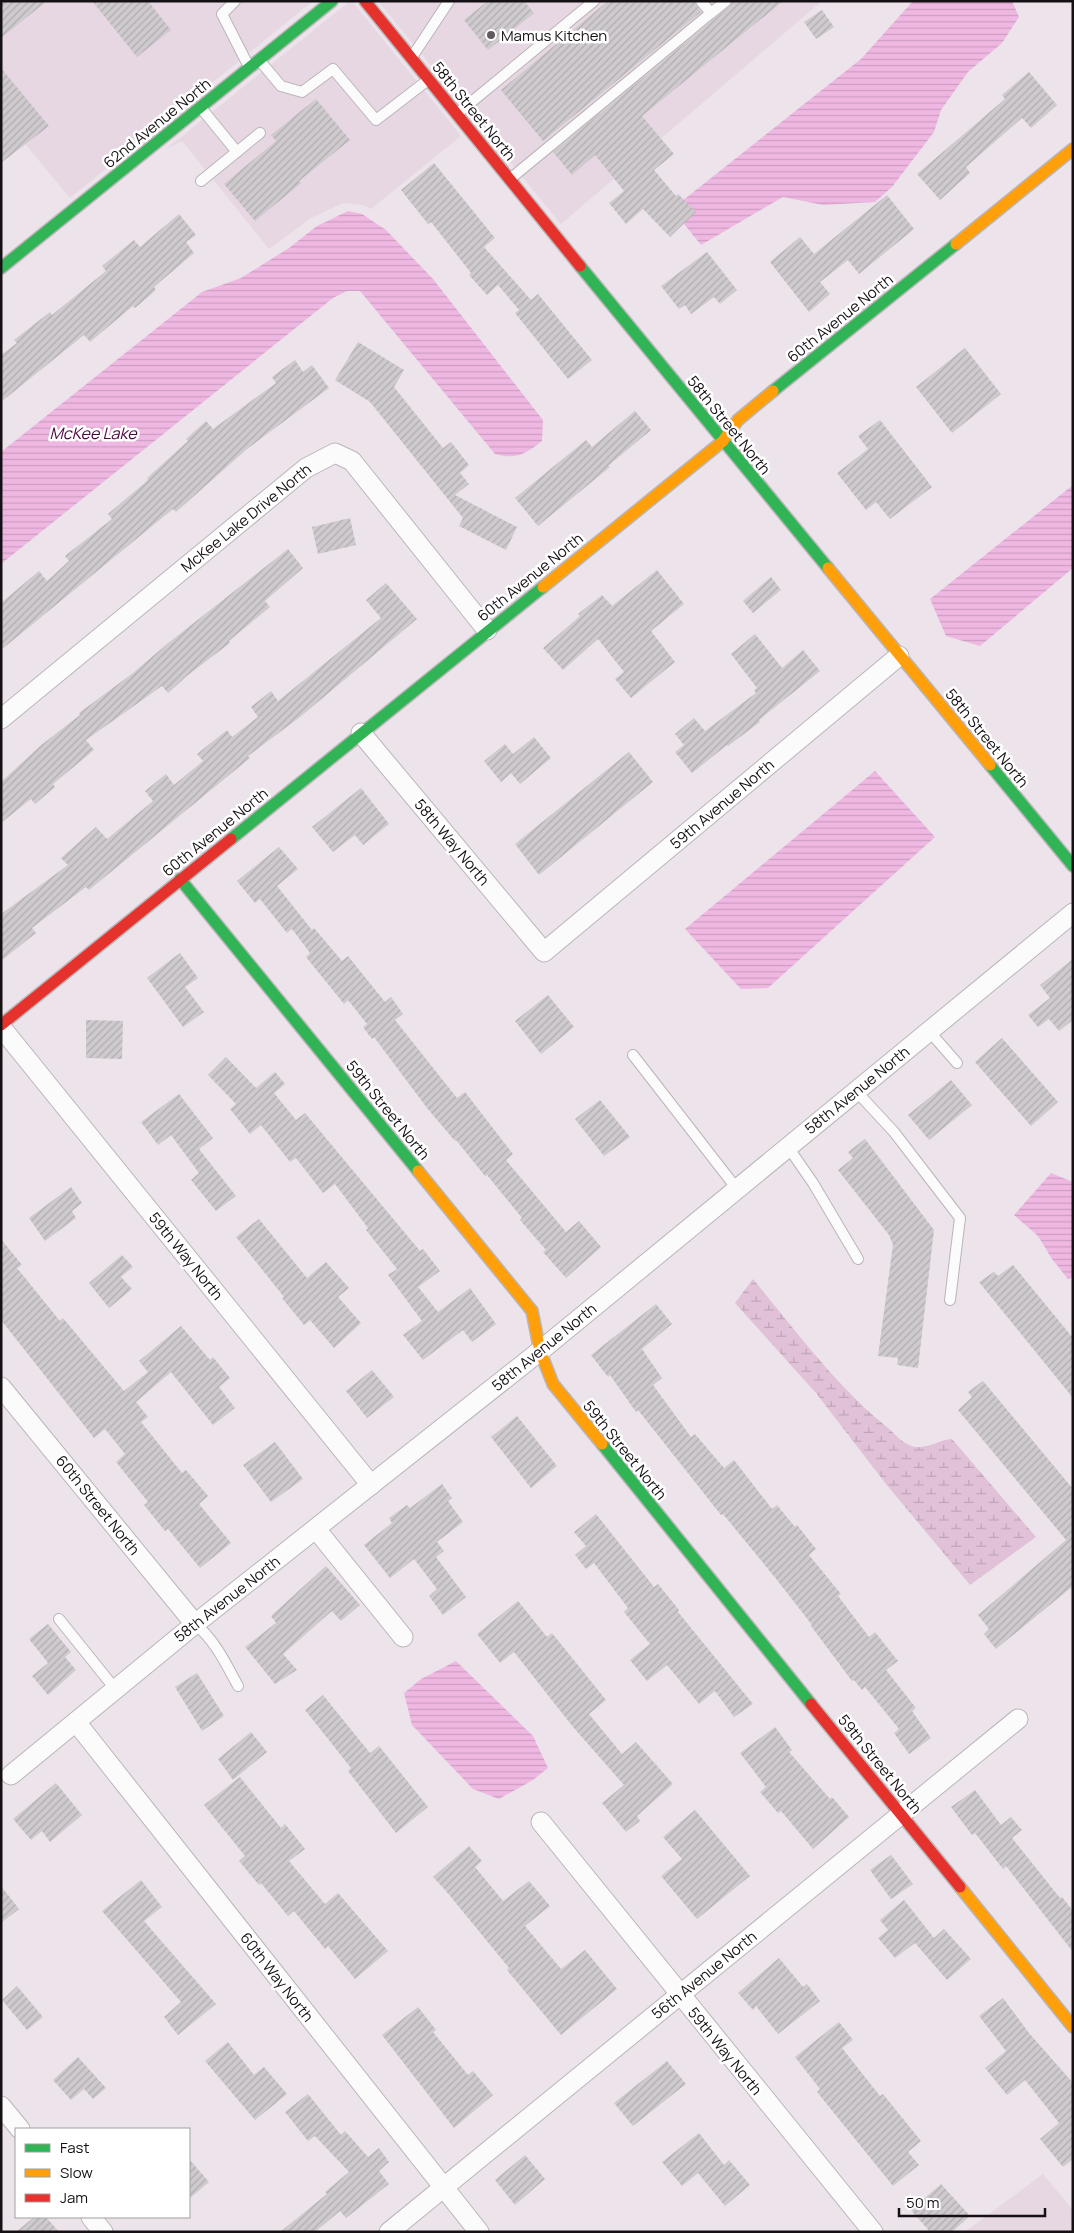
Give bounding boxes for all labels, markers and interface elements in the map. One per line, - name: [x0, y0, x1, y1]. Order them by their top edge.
- place label: Mamus Kitchen: [501, 25, 607, 46]
- marker: Mamus Kitchen: [485, 29, 497, 41]
- street label: 58th Street North: [428, 57, 521, 165]
- street label: 62nd Avenue North: [99, 73, 215, 173]
- street label: 60th Avenue North: [783, 269, 897, 367]
- street label: 58th Street North: [683, 371, 776, 479]
- water label: McKee Lake: [49, 422, 138, 444]
- street label: McKee Lake Drive North: [176, 459, 316, 577]
- street label: 60th Avenue North: [473, 528, 587, 626]
- street label: 58th Street North: [941, 684, 1034, 792]
- street label: 59th Avenue North: [666, 754, 778, 854]
- street label: 60th Avenue North: [158, 783, 272, 881]
- street label: 58th Way North: [410, 794, 494, 890]
- street label: 58th Avenue North: [800, 1041, 914, 1139]
- street label: 59th Street North: [341, 1056, 435, 1164]
- street label: 59th Way North: [144, 1208, 228, 1304]
- street label: 58th Avenue North: [487, 1298, 601, 1396]
- street label: 59th Street North: [578, 1396, 672, 1504]
- street label: 60th Street North: [51, 1451, 145, 1559]
- street label: 58th Avenue North: [170, 1551, 284, 1647]
- street label: 59th Street North: [833, 1710, 927, 1818]
- street label: 56th Avenue North: [647, 1926, 761, 2024]
- street label: 60th Way North: [235, 1928, 319, 2026]
- street label: 59th Way North: [683, 2003, 767, 2099]
- legend: [15, 2128, 190, 2218]
- text: Fast: [60, 2137, 89, 2158]
- text: Slow: [60, 2162, 93, 2183]
- scale bar: [899, 2186, 1045, 2218]
- text: Jam: [60, 2187, 88, 2208]
- text: 50 m: [906, 2192, 940, 2213]

